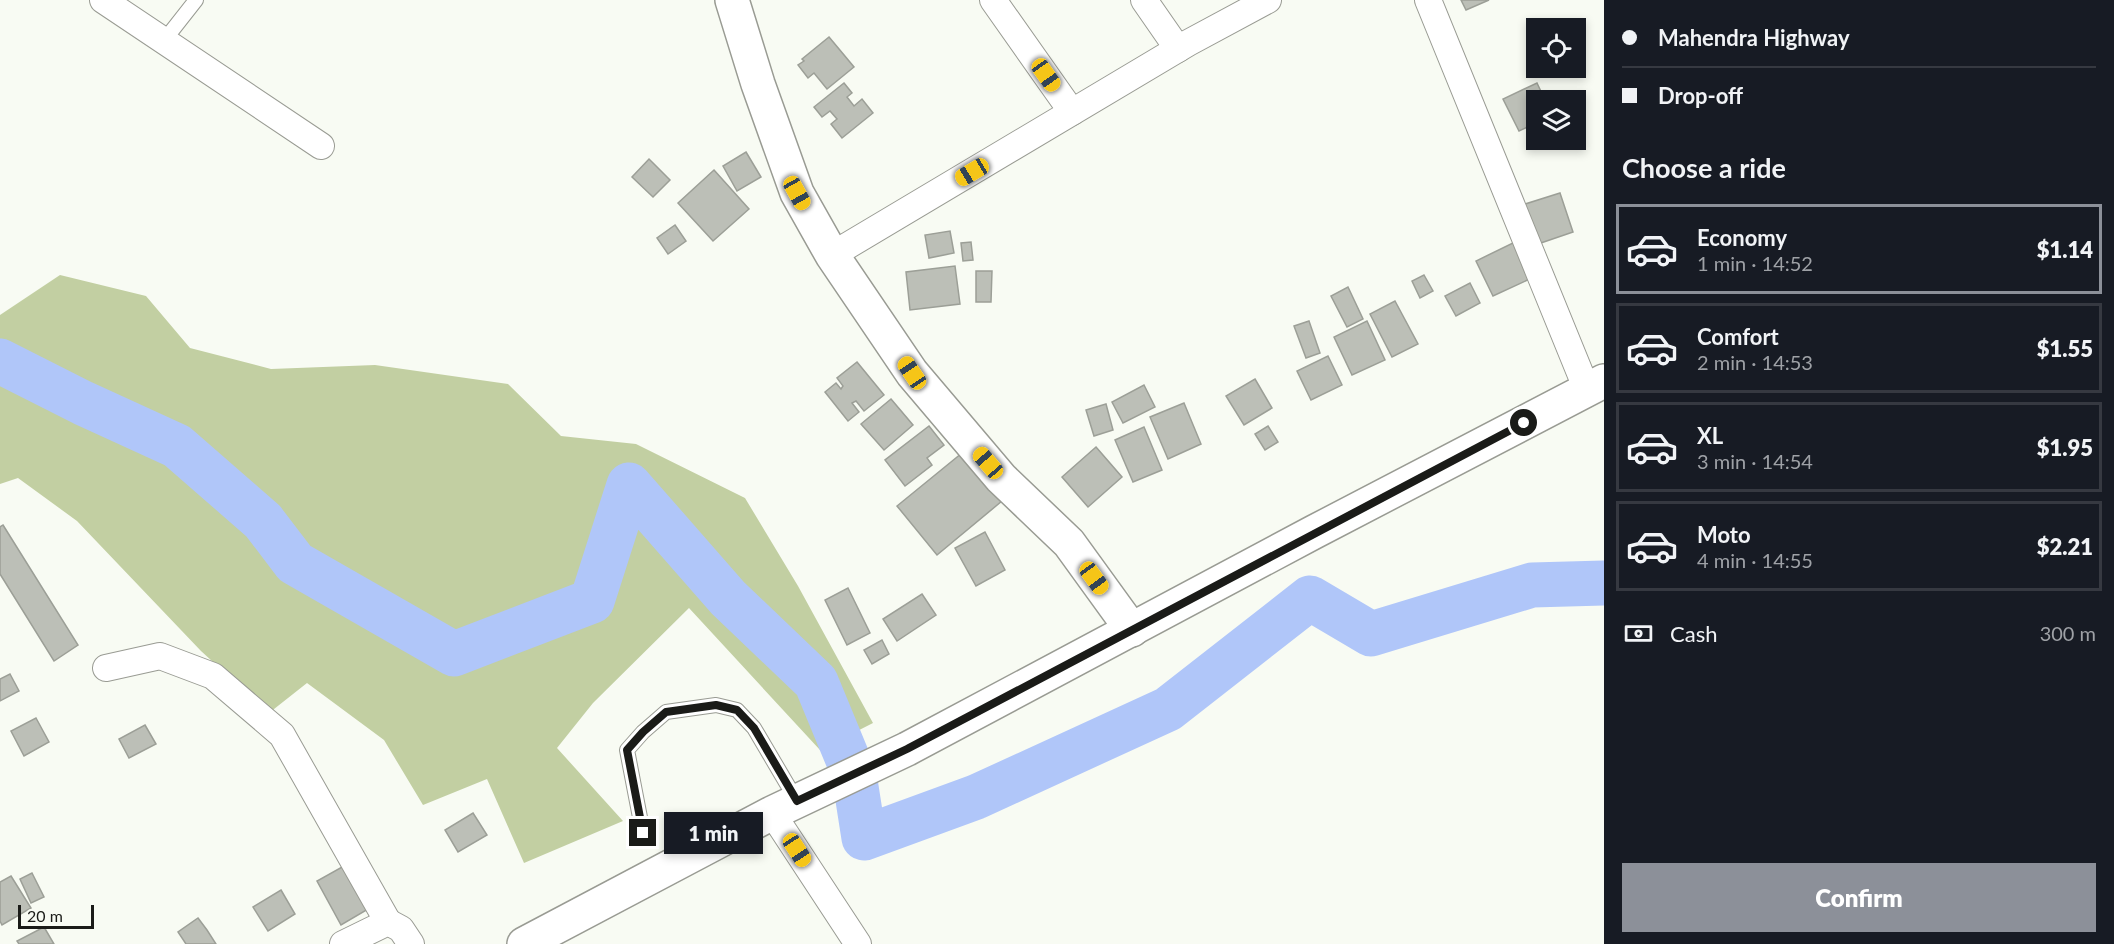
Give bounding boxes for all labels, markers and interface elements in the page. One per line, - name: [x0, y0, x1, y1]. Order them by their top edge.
- map controls: [1526, 18, 1586, 150]
- button: locate: [1526, 18, 1586, 78]
- text: Mahendra Highway: [1658, 24, 1850, 51]
- car: [1028, 55, 1064, 95]
- text: Drop-off: [1658, 82, 1743, 109]
- button: layers: [1526, 90, 1586, 150]
- text: Choose a ride: [1622, 151, 1786, 184]
- car: [952, 155, 992, 189]
- car: [780, 173, 814, 213]
- icon: car: [1625, 222, 1679, 276]
- text: Economy: [1697, 224, 1787, 251]
- text: $1.14: [2037, 236, 2093, 263]
- text: 1 min · 14:52: [1697, 251, 1813, 275]
- icon: car: [1625, 321, 1679, 375]
- text: Comfort: [1697, 323, 1779, 350]
- text: $1.55: [2037, 335, 2093, 362]
- text: 2 min · 14:53: [1697, 350, 1813, 374]
- car: [894, 353, 930, 393]
- route start: [1510, 409, 1537, 436]
- icon: car: [1625, 420, 1679, 474]
- text: XL: [1697, 422, 1723, 449]
- text: $1.95: [2037, 434, 2093, 461]
- car: [969, 444, 1007, 482]
- text: 3 min · 14:54: [1697, 449, 1813, 473]
- icon: car: [1625, 519, 1679, 573]
- text: Moto: [1697, 521, 1751, 548]
- text: $2.21: [2037, 533, 2093, 560]
- text: 4 min · 14:55: [1697, 548, 1813, 572]
- car: [1076, 558, 1112, 598]
- icon: cash: [1622, 617, 1655, 650]
- text: Cash: [1670, 620, 1717, 647]
- text: 300 m: [2040, 621, 2096, 645]
- callout: 1 min: [664, 812, 763, 854]
- route end: [629, 819, 656, 846]
- text: 1 min: [689, 821, 738, 845]
- car: [780, 830, 814, 870]
- button: Confirm: [1622, 863, 2096, 932]
- scale bar: [18, 902, 94, 930]
- text: 20 m: [27, 906, 63, 925]

